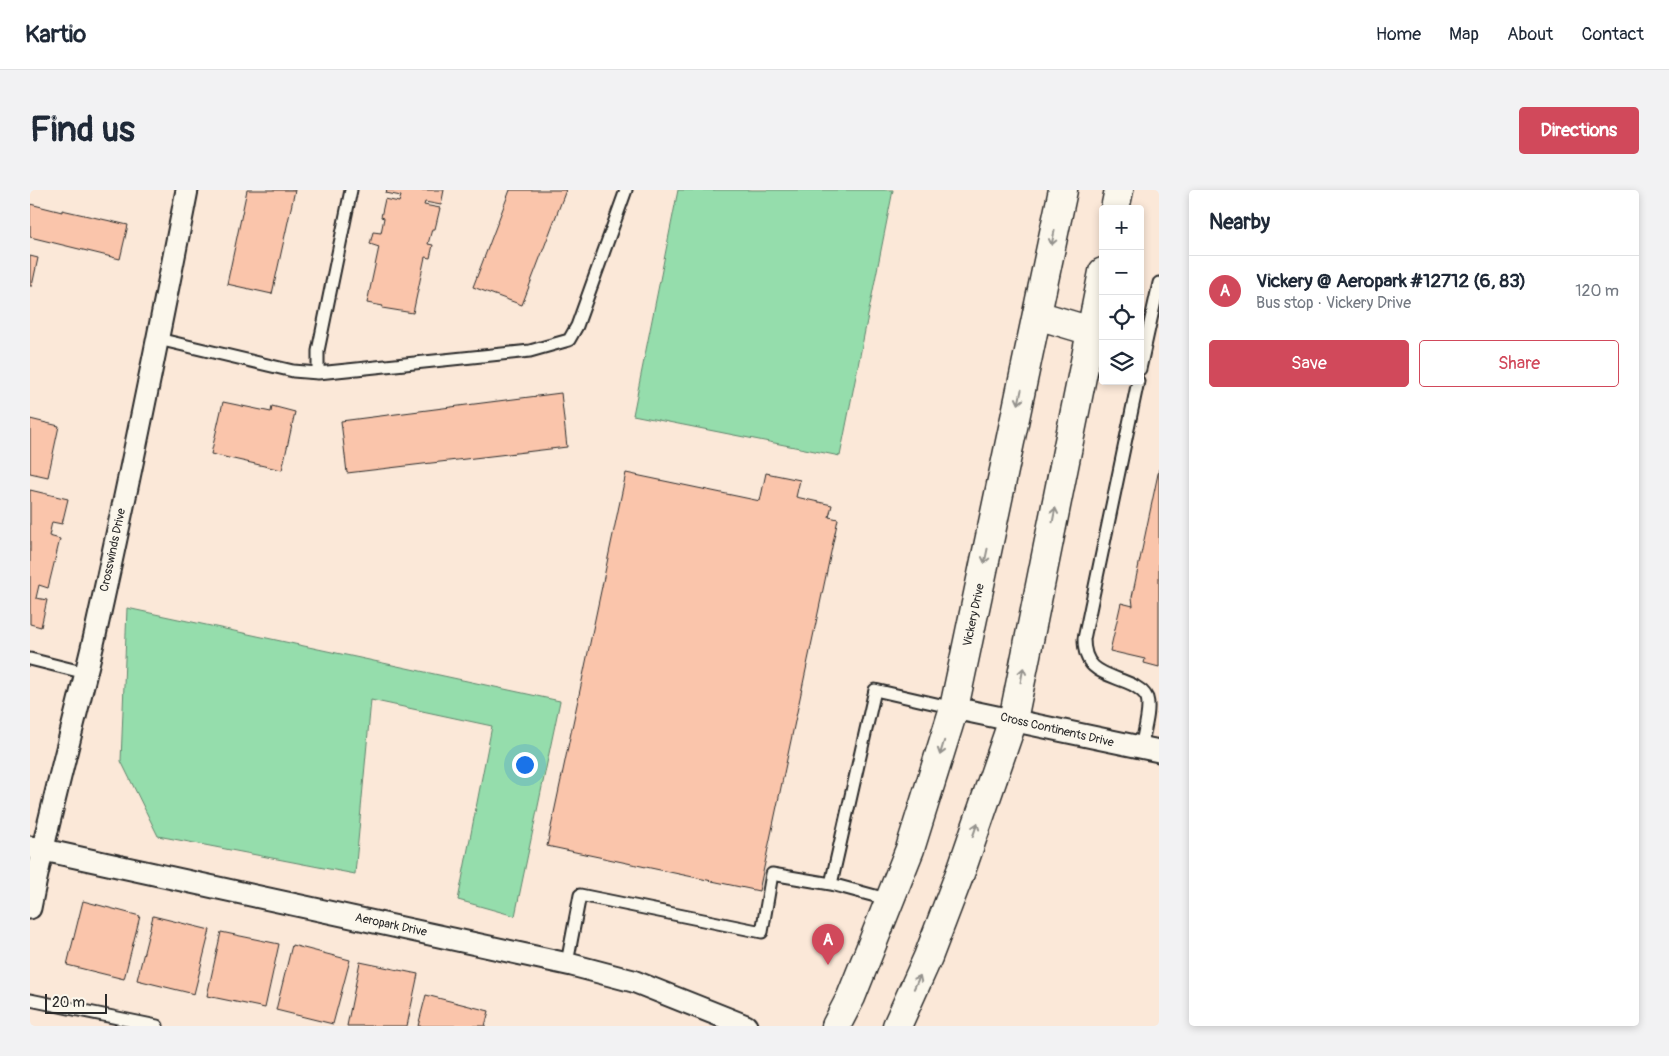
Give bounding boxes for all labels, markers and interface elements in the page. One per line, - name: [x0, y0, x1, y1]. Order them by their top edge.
- text: Kartio: [25, 20, 86, 49]
- text: Home: [1376, 23, 1421, 46]
- text: Map: [1449, 23, 1479, 46]
- text: About: [1507, 23, 1553, 46]
- text: Contact: [1581, 23, 1644, 46]
- button: Directions: [1519, 107, 1639, 154]
- text: Find us: [30, 108, 135, 152]
- map controls: [1099, 205, 1144, 385]
- button: +: [1099, 205, 1144, 250]
- text: Nearby: [1209, 209, 1270, 236]
- one-way arrow: [1048, 229, 1057, 245]
- button: −: [1099, 250, 1144, 295]
- text: Vickery @ Aeropark #12712 (6, 83): [1256, 269, 1526, 293]
- text: A: [1220, 281, 1230, 301]
- text: 120 m: [1575, 281, 1619, 301]
- text: Bus stop · Vickery Drive: [1256, 293, 1411, 313]
- button: locate: [1099, 295, 1144, 340]
- button: layers: [1099, 340, 1144, 385]
- button: Save: [1209, 340, 1409, 387]
- button: Share: [1419, 340, 1619, 387]
- one-way arrow: [1015, 388, 1024, 404]
- street label: Crosswinds Drive: [97, 507, 129, 593]
- one-way arrow: [1050, 508, 1059, 524]
- one-way arrow: [981, 547, 991, 563]
- street label: Vickery Drive: [960, 582, 988, 648]
- one-way arrow: [1018, 667, 1027, 683]
- street label: Cross Continents Drive: [999, 710, 1115, 750]
- one-way arrow: [936, 740, 946, 756]
- your location: [512, 752, 538, 778]
- one-way arrow: [971, 823, 980, 838]
- street label: Aeropark Drive: [354, 910, 428, 940]
- pin: A: [812, 924, 844, 965]
- one-way arrow: [913, 975, 922, 990]
- scale bar: [45, 991, 108, 1014]
- text: 20 m: [52, 994, 85, 1011]

